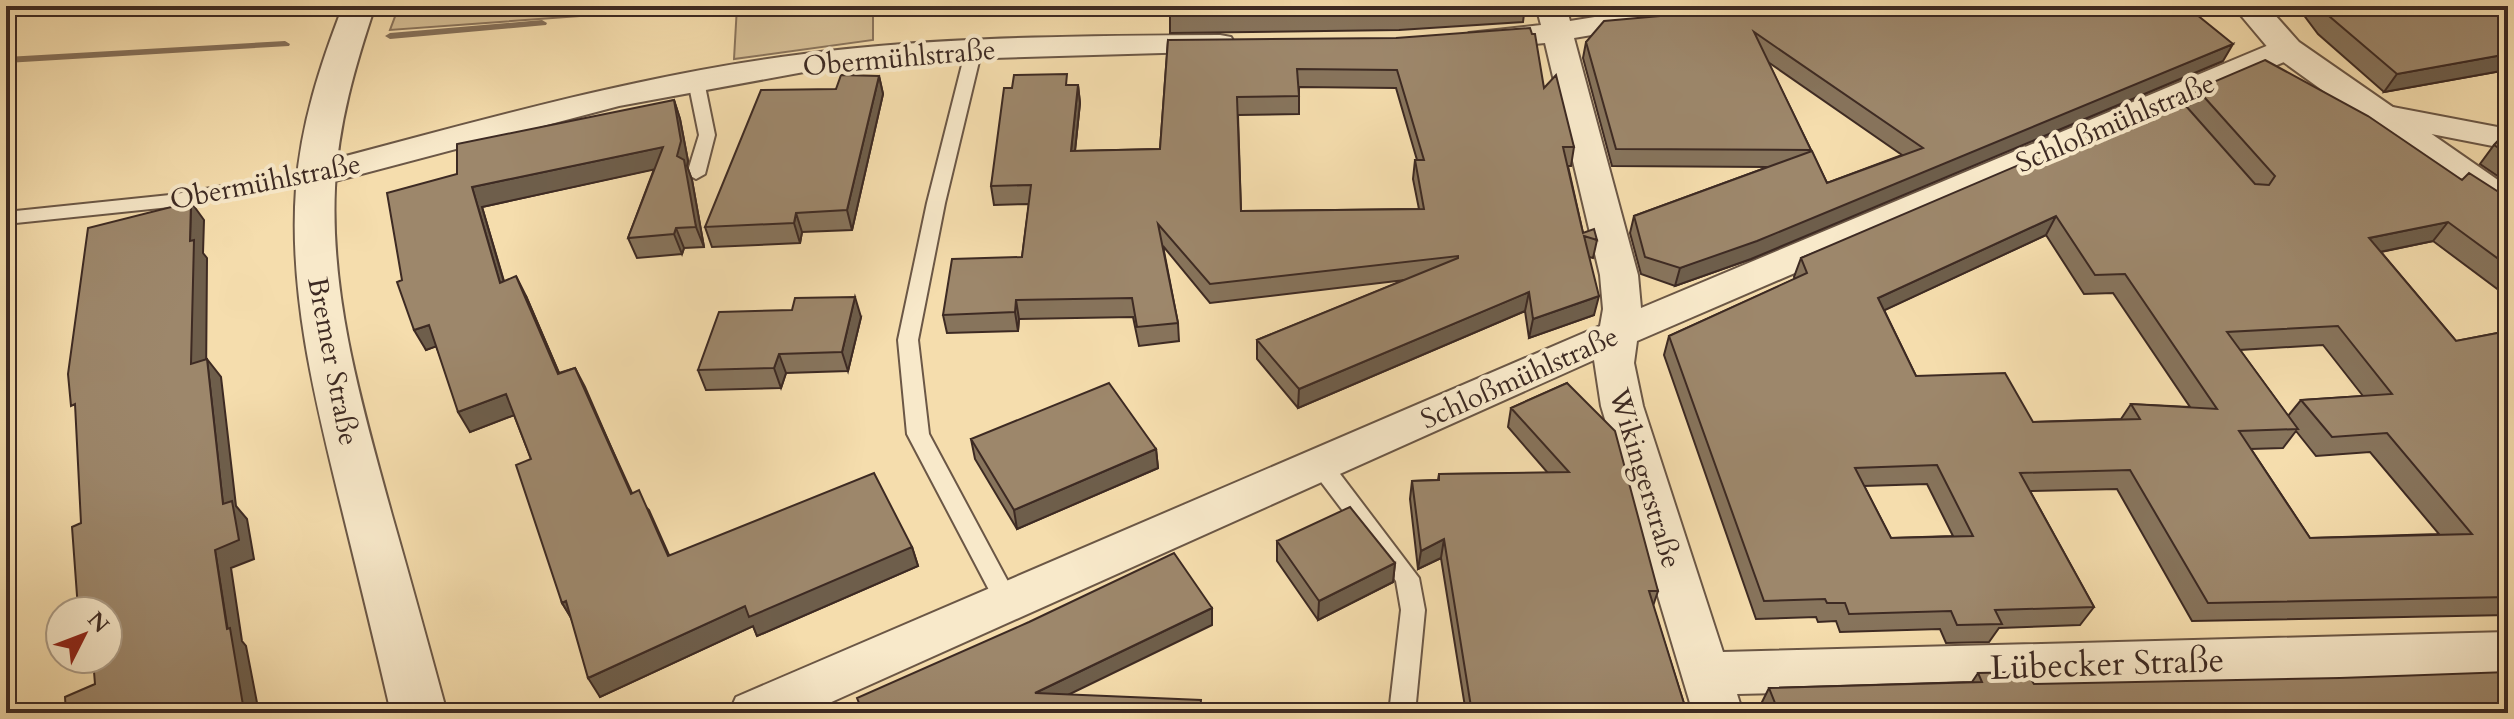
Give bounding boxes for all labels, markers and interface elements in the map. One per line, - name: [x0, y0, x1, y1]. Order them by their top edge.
- street label: Obermühlstraße: [801, 31, 997, 85]
- street label: Schloßmühlstraße: [2010, 64, 2221, 182]
- street label: Obermühlstraße: [167, 145, 364, 219]
- street label: Bremer Straße: [298, 274, 368, 449]
- street label: Schloßmühlstraße: [1415, 317, 1624, 438]
- street label: Wikingerstraße: [1599, 383, 1690, 573]
- north arrow: [44, 595, 124, 675]
- text: N: [81, 605, 116, 639]
- street label: Lübecker Straße: [1989, 637, 2225, 691]

